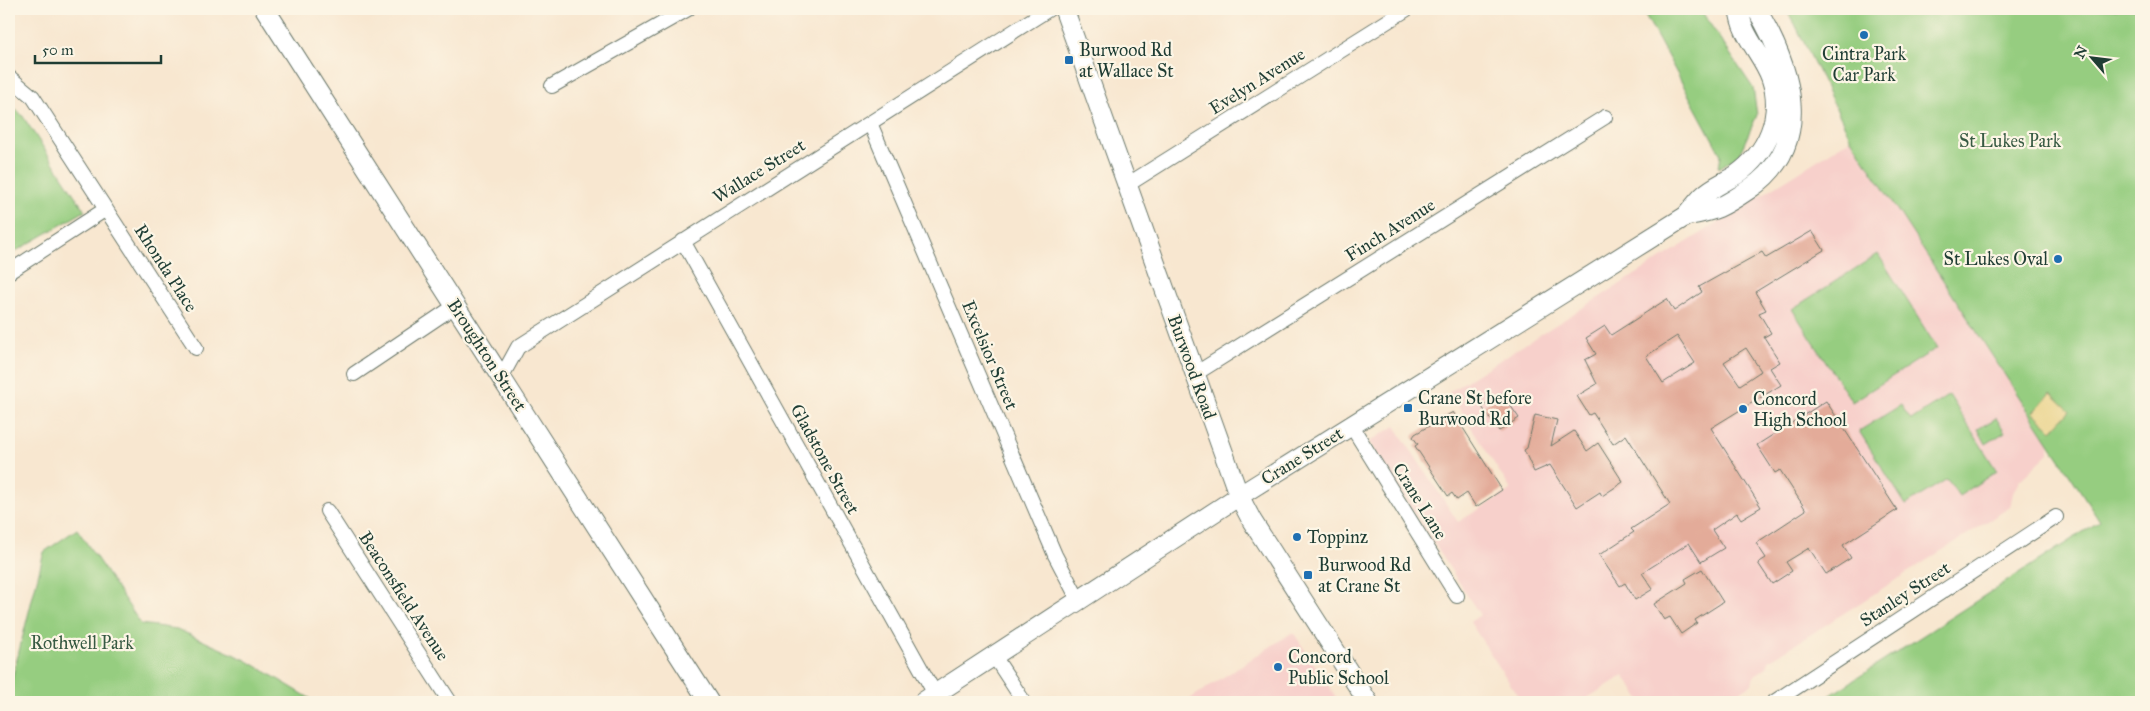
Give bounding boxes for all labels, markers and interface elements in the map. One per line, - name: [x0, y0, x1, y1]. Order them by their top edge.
- marker: Cintra Park Car Park: [1858, 29, 1870, 41]
- scale bar: [35, 32, 161, 64]
- north arrow: [2068, 32, 2118, 82]
- place label: Burwood Rd at Wallace St: [1079, 39, 1174, 82]
- text: 50 m: [42, 41, 74, 59]
- street label: Evelyn Avenue: [1205, 43, 1309, 119]
- place label: Cintra Park Car Park: [1822, 43, 1907, 86]
- text: N: [2071, 43, 2091, 61]
- marker: Burwood Rd at Wallace St: [1063, 54, 1075, 66]
- park label: St Lukes Park: [1959, 130, 2062, 152]
- street label: Wallace Street: [709, 134, 810, 208]
- street label: Finch Avenue: [1341, 194, 1439, 266]
- street label: Rhonda Place: [130, 220, 202, 316]
- place label: St Lukes Oval: [1944, 248, 2048, 270]
- marker: St Lukes Oval: [2052, 253, 2064, 265]
- street label: Broughton Street: [442, 295, 532, 416]
- street label: Excelsior Street: [957, 297, 1023, 414]
- street label: Burwood Road: [1163, 312, 1221, 422]
- place label: Crane St before Burwood Rd: [1418, 387, 1532, 430]
- place label: Concord High School: [1753, 388, 1847, 432]
- street label: Gladstone Street: [786, 400, 865, 519]
- marker: Crane St before Burwood Rd: [1402, 402, 1414, 414]
- marker: Concord High School: [1737, 403, 1749, 415]
- street label: Crane Street: [1257, 422, 1348, 490]
- street label: Crane Lane: [1388, 459, 1452, 543]
- place label: Toppinz: [1307, 526, 1368, 548]
- street label: Beaconsfield Avenue: [354, 527, 454, 665]
- marker: Toppinz: [1291, 531, 1303, 543]
- place label: Burwood Rd at Crane St: [1318, 554, 1411, 597]
- street label: Stanley Street: [1856, 556, 1955, 631]
- marker: Burwood Rd at Crane St: [1302, 569, 1314, 581]
- park label: Rothwell Park: [30, 632, 134, 654]
- place label: Concord Public School: [1288, 646, 1389, 689]
- marker: Concord Public School: [1272, 661, 1284, 673]

